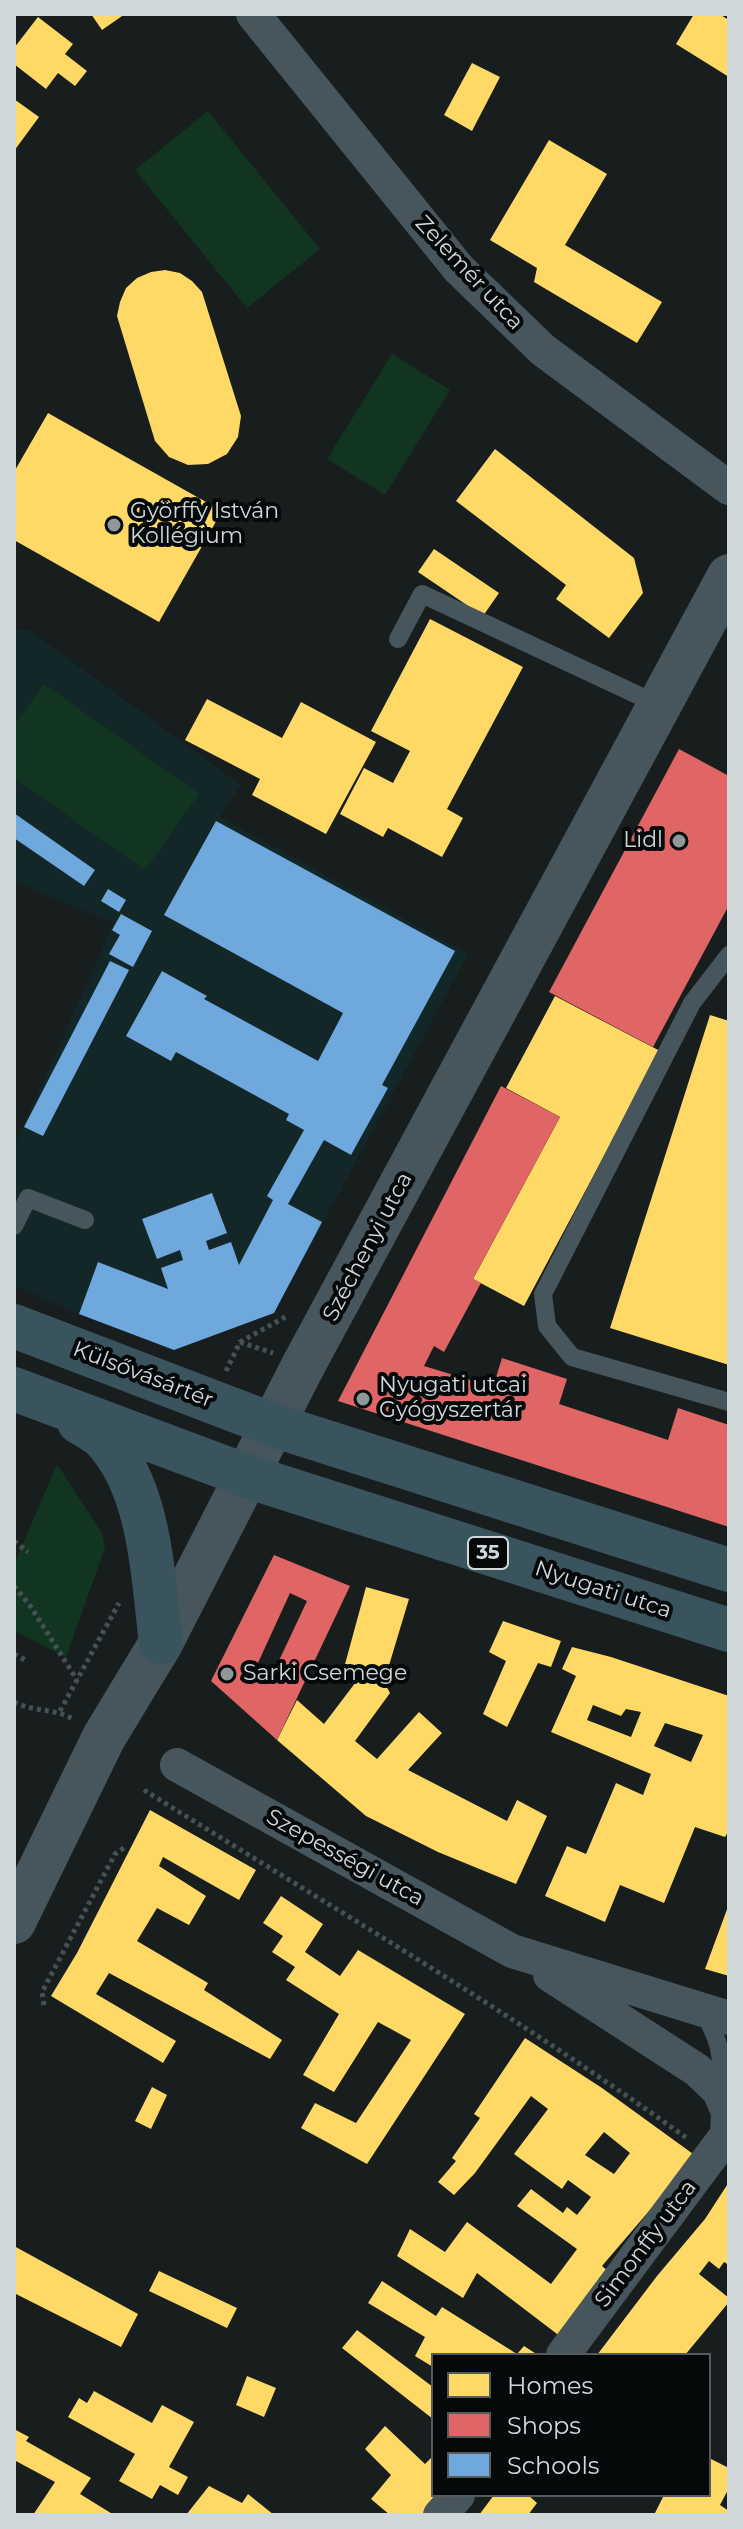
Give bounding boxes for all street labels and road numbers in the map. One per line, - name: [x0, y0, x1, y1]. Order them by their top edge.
- street label: Zelemér utca: [409, 210, 529, 336]
- street label: Széchenyi utca: [318, 1168, 418, 1326]
- street label: Külsővásártér: [69, 1336, 217, 1414]
- road number: 35: [468, 1537, 508, 1569]
- street label: Nyugati utca: [531, 1556, 675, 1624]
- street label: Szepességi utca: [262, 1804, 428, 1912]
- street label: Simonffy utca: [590, 2175, 702, 2313]

